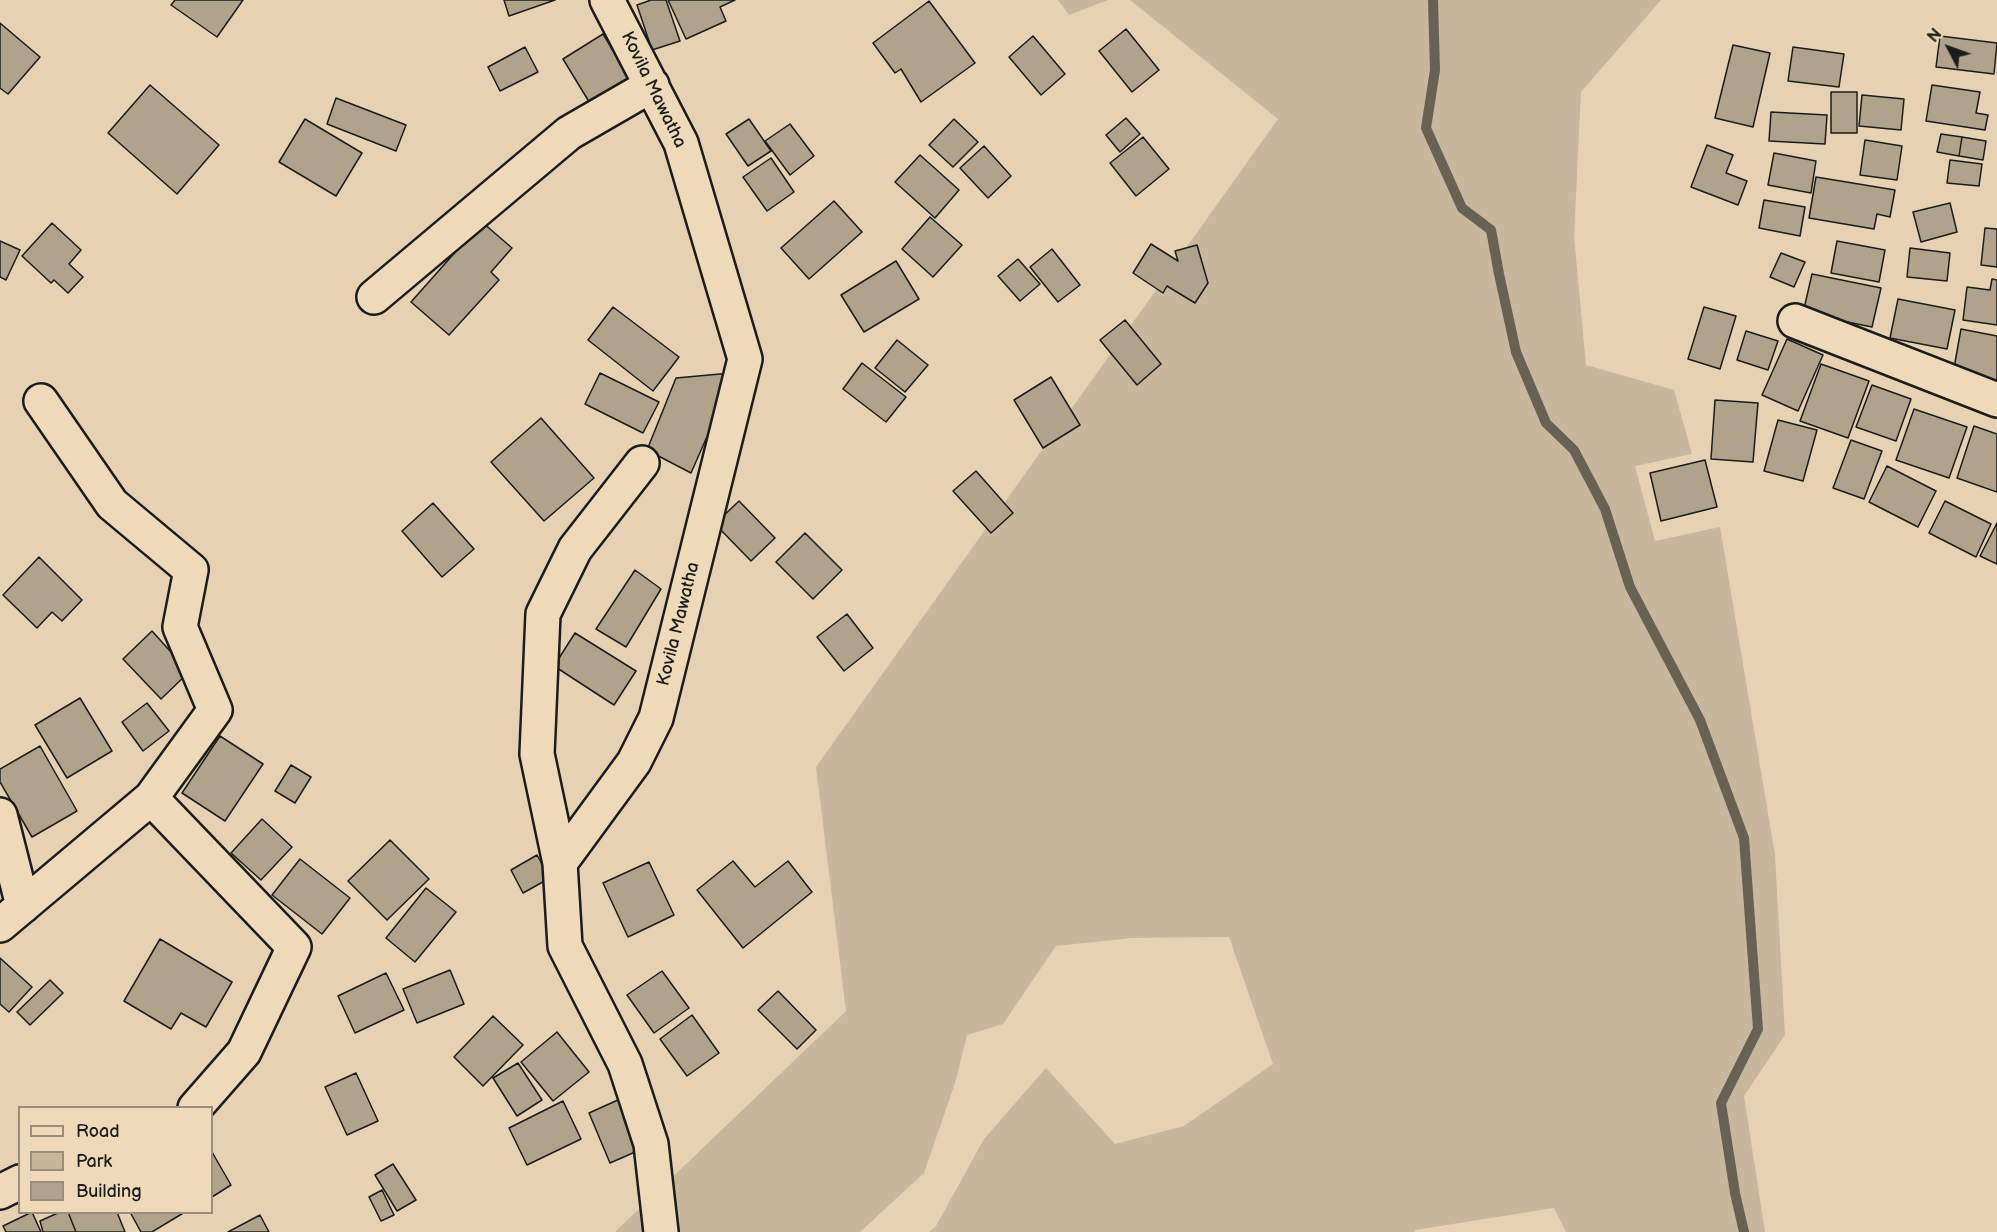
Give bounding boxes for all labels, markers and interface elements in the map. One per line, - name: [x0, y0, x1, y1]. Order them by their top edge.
- north arrow: [1919, 18, 1979, 78]
- text: N: [1924, 25, 1946, 47]
- street label: Kovila Mawatha: [615, 28, 691, 152]
- street label: Kovila Mawatha: [653, 560, 705, 688]
- legend: [18, 1106, 213, 1214]
- text: Road: [76, 1121, 120, 1142]
- text: Park: [76, 1151, 112, 1172]
- text: Building: [76, 1181, 142, 1202]

